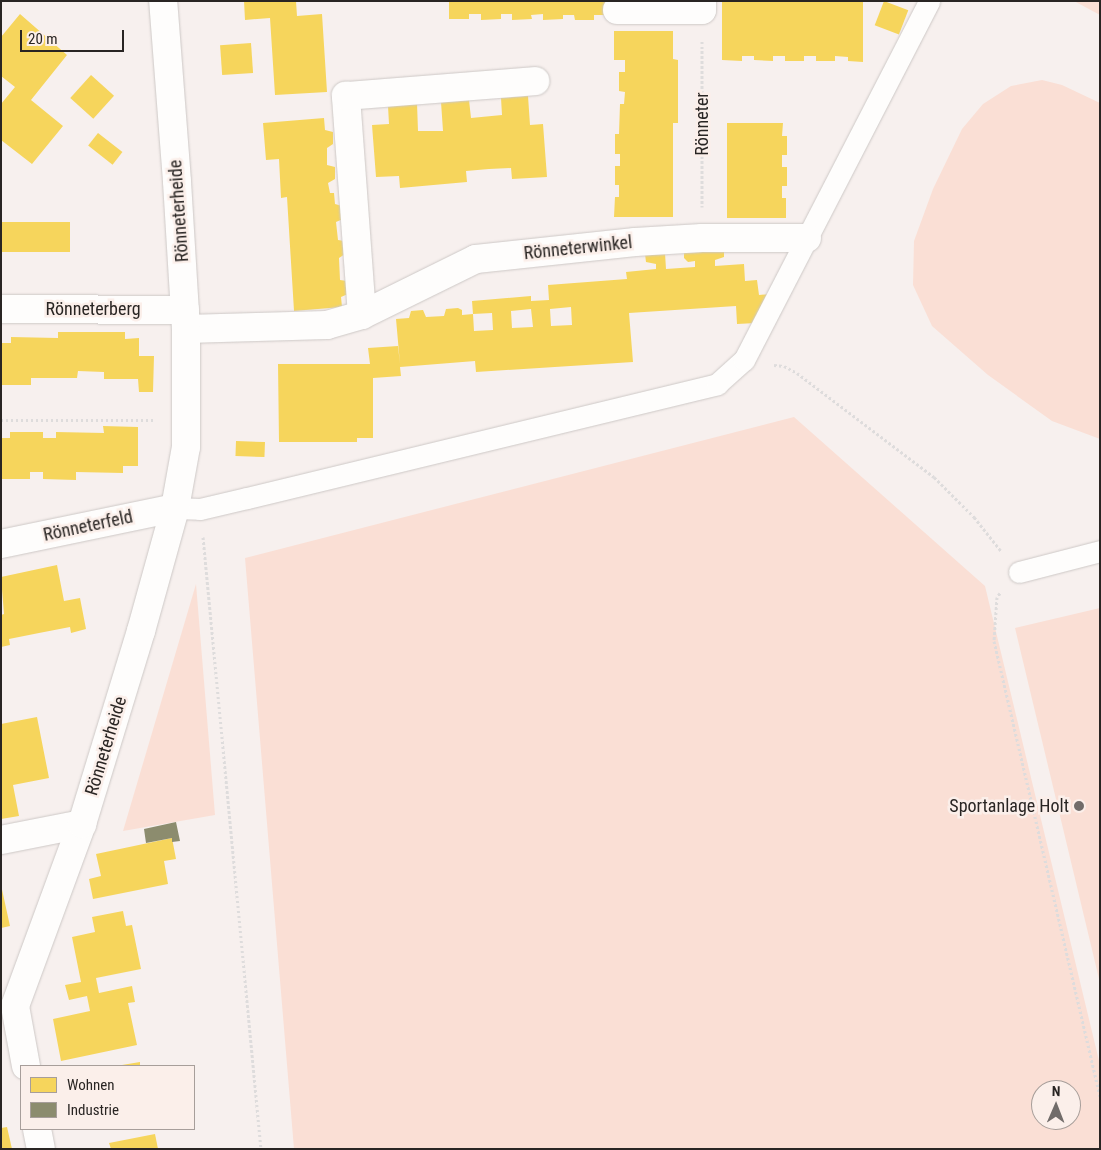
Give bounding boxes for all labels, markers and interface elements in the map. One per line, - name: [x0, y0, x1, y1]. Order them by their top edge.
- scale bar: [22, 20, 126, 52]
- text: 20 m: [28, 30, 58, 48]
- street label: Rönneter: [691, 92, 713, 156]
- street label: Rönneterheide: [165, 159, 193, 263]
- street label: Rönneterwinkel: [523, 232, 633, 264]
- street label: Rönneterberg: [45, 298, 141, 320]
- street label: Rönneterfeld: [41, 506, 135, 546]
- street label: Rönneterheide: [81, 694, 131, 798]
- place label: Sportanlage Holt: [949, 795, 1069, 817]
- marker: Sportanlage Holt: [1073, 800, 1085, 812]
- legend: [20, 1065, 195, 1130]
- text: Wohnen: [67, 1076, 115, 1094]
- north arrow: [1031, 1080, 1081, 1130]
- text: N: [1052, 1083, 1061, 1099]
- text: Industrie: [67, 1101, 119, 1119]

